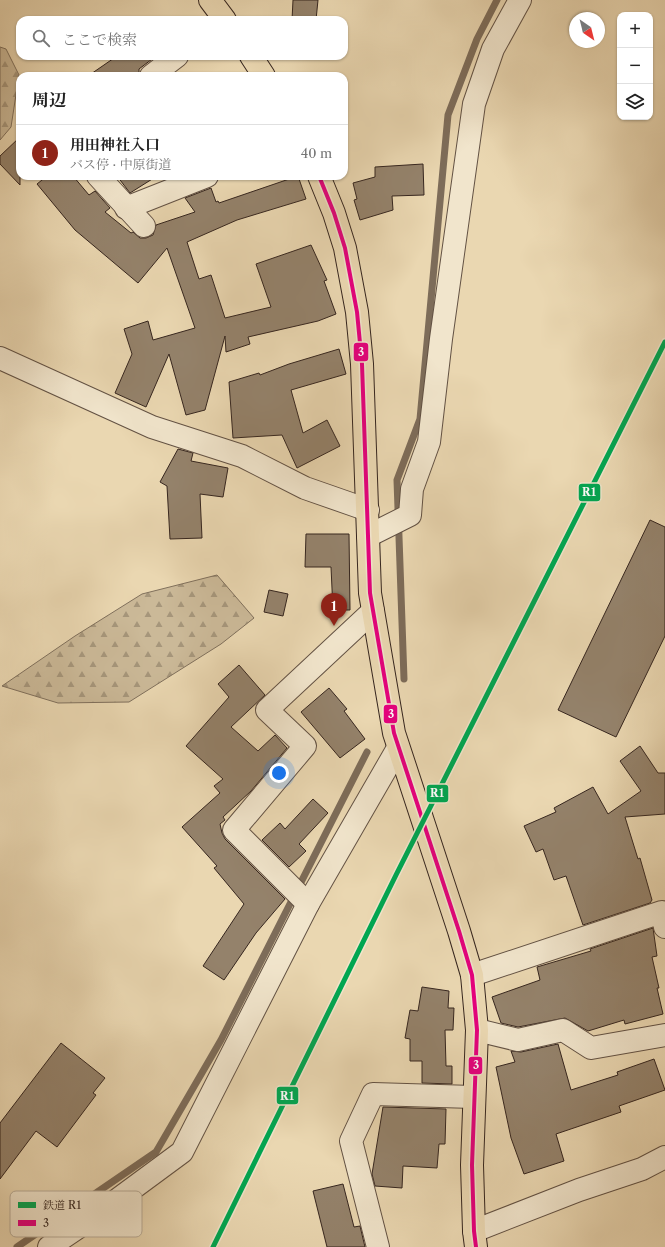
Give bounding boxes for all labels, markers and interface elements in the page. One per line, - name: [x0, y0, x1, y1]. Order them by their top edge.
- north arrow: [569, 12, 605, 48]
- map controls: [617, 12, 653, 120]
- button: +: [617, 12, 653, 48]
- search box: [16, 16, 348, 60]
- icon: search: [30, 27, 52, 49]
- text: ここで検索: [62, 30, 137, 49]
- button: −: [617, 48, 653, 84]
- button: layers: [617, 84, 653, 120]
- text: 周辺: [32, 90, 66, 110]
- text: 用田神社入口: [70, 135, 160, 154]
- text: 1: [42, 145, 48, 161]
- text: 40 m: [301, 145, 332, 161]
- text: バス停 · 中原街道: [70, 156, 172, 172]
- line badge: 3: [353, 342, 369, 362]
- text: 3: [358, 345, 364, 359]
- line badge: R1: [578, 483, 601, 502]
- text: R1: [582, 485, 596, 499]
- pin: 1: [321, 593, 347, 626]
- line badge: 3: [383, 704, 398, 724]
- text: 3: [388, 707, 394, 721]
- your location: [269, 763, 289, 783]
- line badge: R1: [426, 784, 449, 803]
- text: R1: [430, 786, 444, 800]
- line badge: 3: [468, 1056, 483, 1075]
- text: 3: [473, 1058, 479, 1072]
- line badge: R1: [276, 1086, 299, 1105]
- text: R1: [280, 1089, 294, 1103]
- legend: [10, 1191, 142, 1237]
- text: 鉄道 R1: [43, 1198, 81, 1212]
- text: 3: [43, 1216, 49, 1230]

